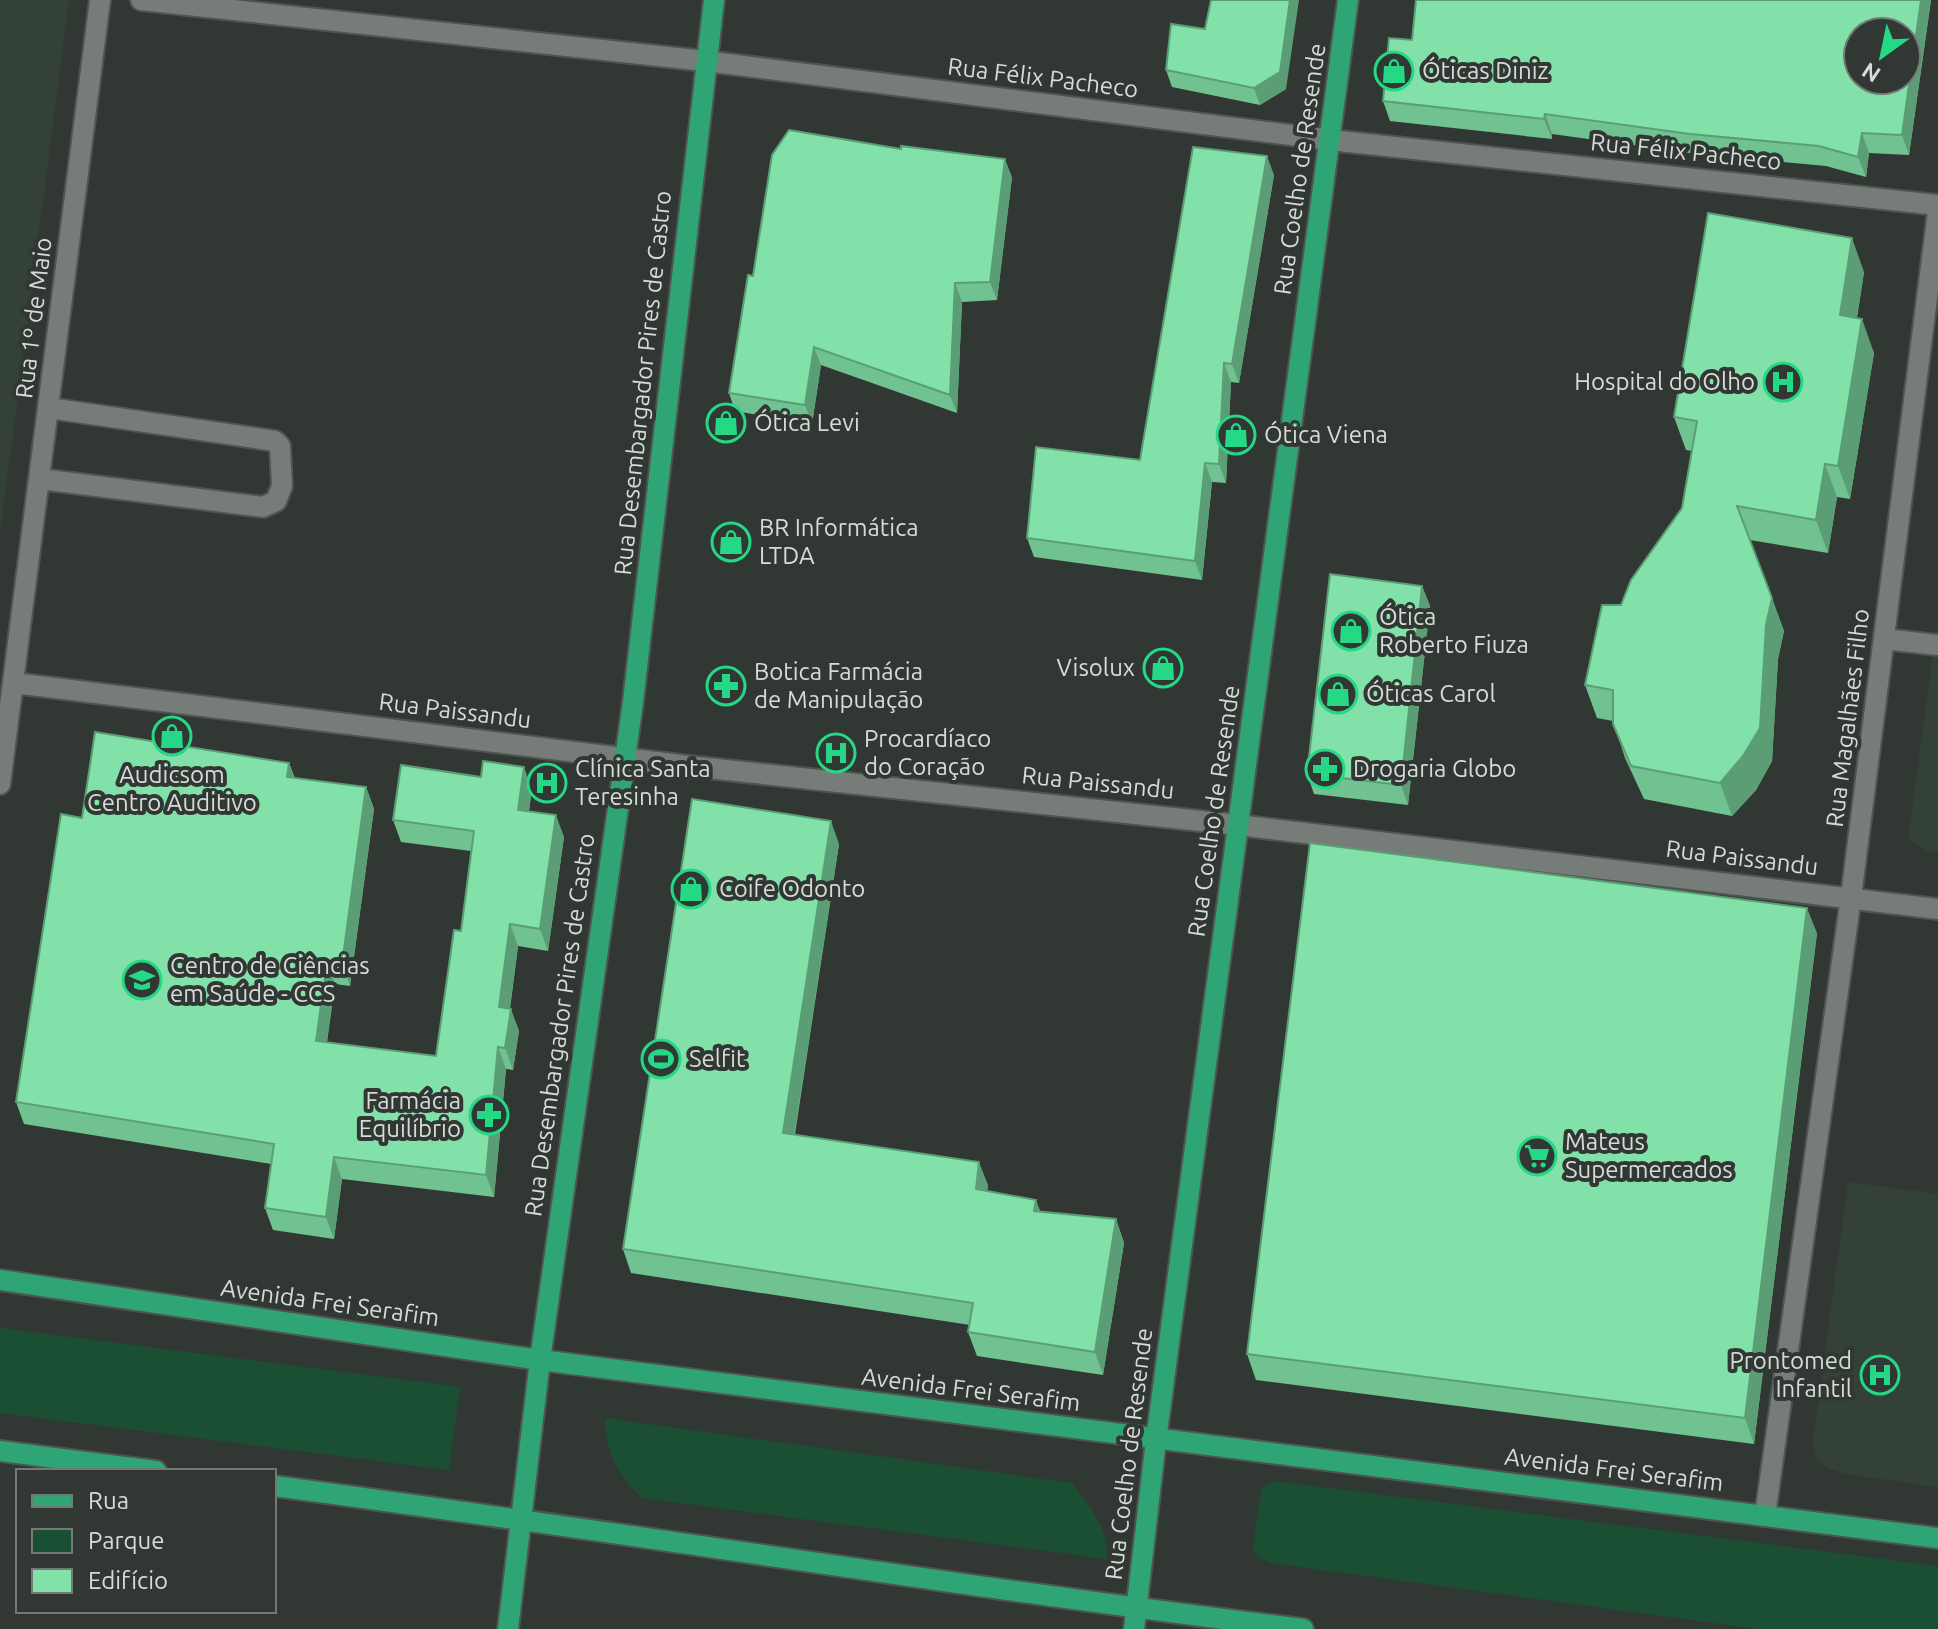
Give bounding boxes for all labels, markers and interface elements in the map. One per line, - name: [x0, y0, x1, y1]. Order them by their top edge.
- north arrow: [1842, 16, 1922, 96]
- street label: Rua Coelho de Resende: [1268, 41, 1331, 296]
- shop icon: Óticas Diniz: [1373, 50, 1415, 92]
- street label: Rua Félix Pacheco: [946, 52, 1140, 103]
- place label: Óticas Diniz: [1422, 56, 1549, 84]
- text: N: [1857, 58, 1885, 88]
- street label: Rua Félix Pacheco: [1589, 128, 1783, 175]
- street label: Rua Desembargador Pires de Castro: [609, 189, 676, 577]
- street label: Rua 1º de Maio: [10, 236, 57, 400]
- hospital icon: Hospital do Olho: [1762, 361, 1804, 403]
- place label: Hospital do Olho: [1574, 368, 1755, 395]
- shop icon: Ótica Levi: [705, 402, 747, 444]
- place label: Ótica Levi: [754, 408, 860, 436]
- shop icon: Ótica Viena: [1215, 414, 1257, 456]
- place label: Ótica Viena: [1264, 420, 1388, 448]
- place label: BR Informática LTDA: [759, 514, 919, 569]
- shop icon: BR Informática LTDA: [710, 521, 752, 563]
- place label: Ótica Roberto Fiuza: [1379, 602, 1529, 658]
- street label: Rua Magalhães Filho: [1821, 607, 1874, 829]
- shop icon: Ótica Roberto Fiuza: [1330, 610, 1372, 652]
- shop icon: Visolux: [1142, 647, 1184, 689]
- place label: Visolux: [1057, 654, 1135, 681]
- place label: Botica Farmácia de Manipulação: [754, 658, 923, 713]
- pharmacy icon: Botica Farmácia de Manipulação: [705, 665, 747, 707]
- shop icon: Óticas Carol: [1317, 673, 1359, 715]
- place label: Óticas Carol: [1366, 679, 1496, 707]
- street label: Rua Coelho de Resende: [1182, 683, 1245, 938]
- street label: Rua Paissandu: [377, 688, 533, 733]
- shop icon: Audicsom Centro Auditivo: [151, 715, 193, 757]
- place label: Procardíaco do Coração: [864, 725, 991, 780]
- hospital icon: Procardíaco do Coração: [815, 732, 857, 774]
- pharmacy icon: Drogaria Globo: [1304, 748, 1346, 790]
- place label: Clínica Santa Teresinha: [575, 755, 711, 810]
- place label: Drogaria Globo: [1353, 755, 1516, 782]
- place label: Audicsom Centro Auditivo: [87, 761, 257, 816]
- street label: Rua Paissandu: [1020, 761, 1176, 804]
- hospital icon: Clínica Santa Teresinha: [526, 762, 568, 804]
- street label: Rua Desembargador Pires de Castro: [519, 832, 600, 1218]
- street label: Rua Paissandu: [1664, 835, 1820, 880]
- shop icon: Coife Odonto: [670, 868, 712, 910]
- place label: Coife Odonto: [719, 875, 865, 902]
- place label: Centro de Ciências em Saúde - CCS: [170, 952, 370, 1007]
- school or university icon: Centro de Ciências em Saúde - CCS: [121, 959, 163, 1001]
- sports icon: Selfit: [640, 1038, 682, 1080]
- place label: Selfit: [689, 1045, 746, 1072]
- place label: Farmácia Equilíbrio: [359, 1087, 461, 1142]
- pharmacy icon: Farmácia Equilíbrio: [468, 1094, 510, 1136]
- place label: Mateus Supermercados: [1565, 1128, 1733, 1183]
- supermarket icon: Mateus Supermercados: [1516, 1135, 1558, 1177]
- street label: Avenida Frei Serafim: [219, 1274, 441, 1331]
- street label: Rua Coelho de Resende: [1100, 1326, 1157, 1581]
- place label: Prontomed Infantil: [1729, 1347, 1852, 1402]
- hospital icon: Prontomed Infantil: [1859, 1354, 1901, 1396]
- street label: Avenida Frei Serafim: [860, 1363, 1082, 1416]
- street label: Avenida Frei Serafim: [1503, 1443, 1725, 1496]
- legend: [16, 1469, 276, 1613]
- text: Rua: [88, 1487, 129, 1514]
- text: Parque: [88, 1527, 165, 1554]
- text: Edifício: [88, 1567, 168, 1594]

